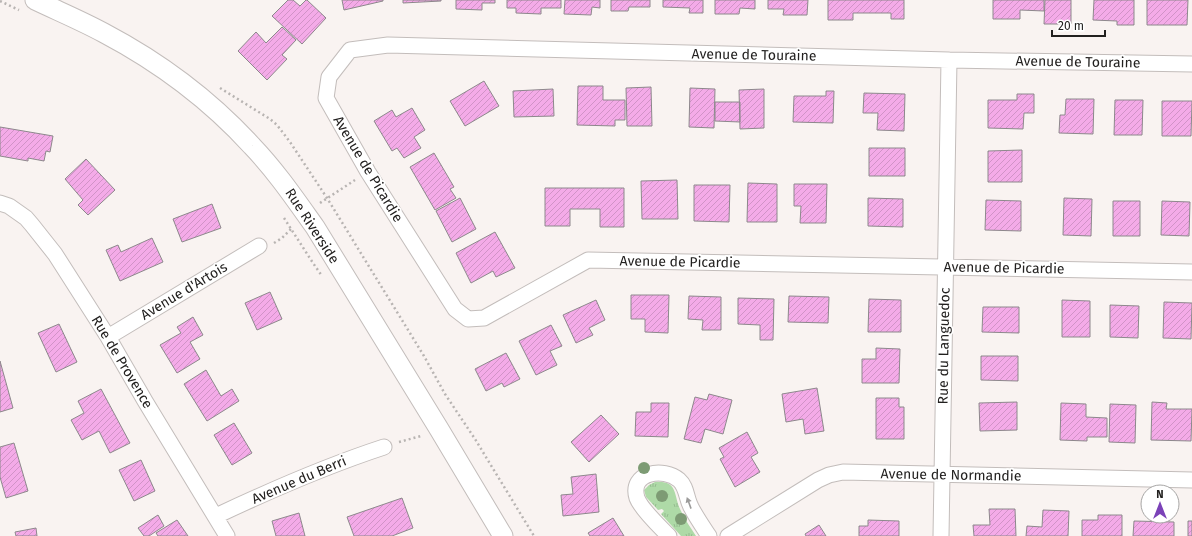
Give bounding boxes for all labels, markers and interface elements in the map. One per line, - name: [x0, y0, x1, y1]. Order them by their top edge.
- scale bar: [1052, 12, 1105, 38]
- text: 20 m: [1058, 19, 1084, 33]
- street label: Avenue de Touraine: [691, 45, 817, 65]
- street label: Avenue de Touraine: [1015, 52, 1141, 72]
- street label: Avenue de Picardie: [330, 113, 406, 225]
- street label: Rue Riverside: [281, 185, 343, 267]
- street label: Avenue de Picardie: [619, 252, 741, 272]
- street label: Avenue d'Artois: [138, 258, 231, 324]
- street label: Avenue de Picardie: [943, 258, 1065, 278]
- street label: Rue du Languedoc: [934, 287, 954, 405]
- street label: Rue de Provence: [88, 312, 156, 412]
- street label: Avenue du Berri: [249, 452, 349, 508]
- street label: Avenue de Normandie: [880, 465, 1022, 485]
- north arrow: [1140, 484, 1180, 524]
- text: N: [1156, 488, 1164, 501]
- one-way arrow: [686, 496, 692, 508]

